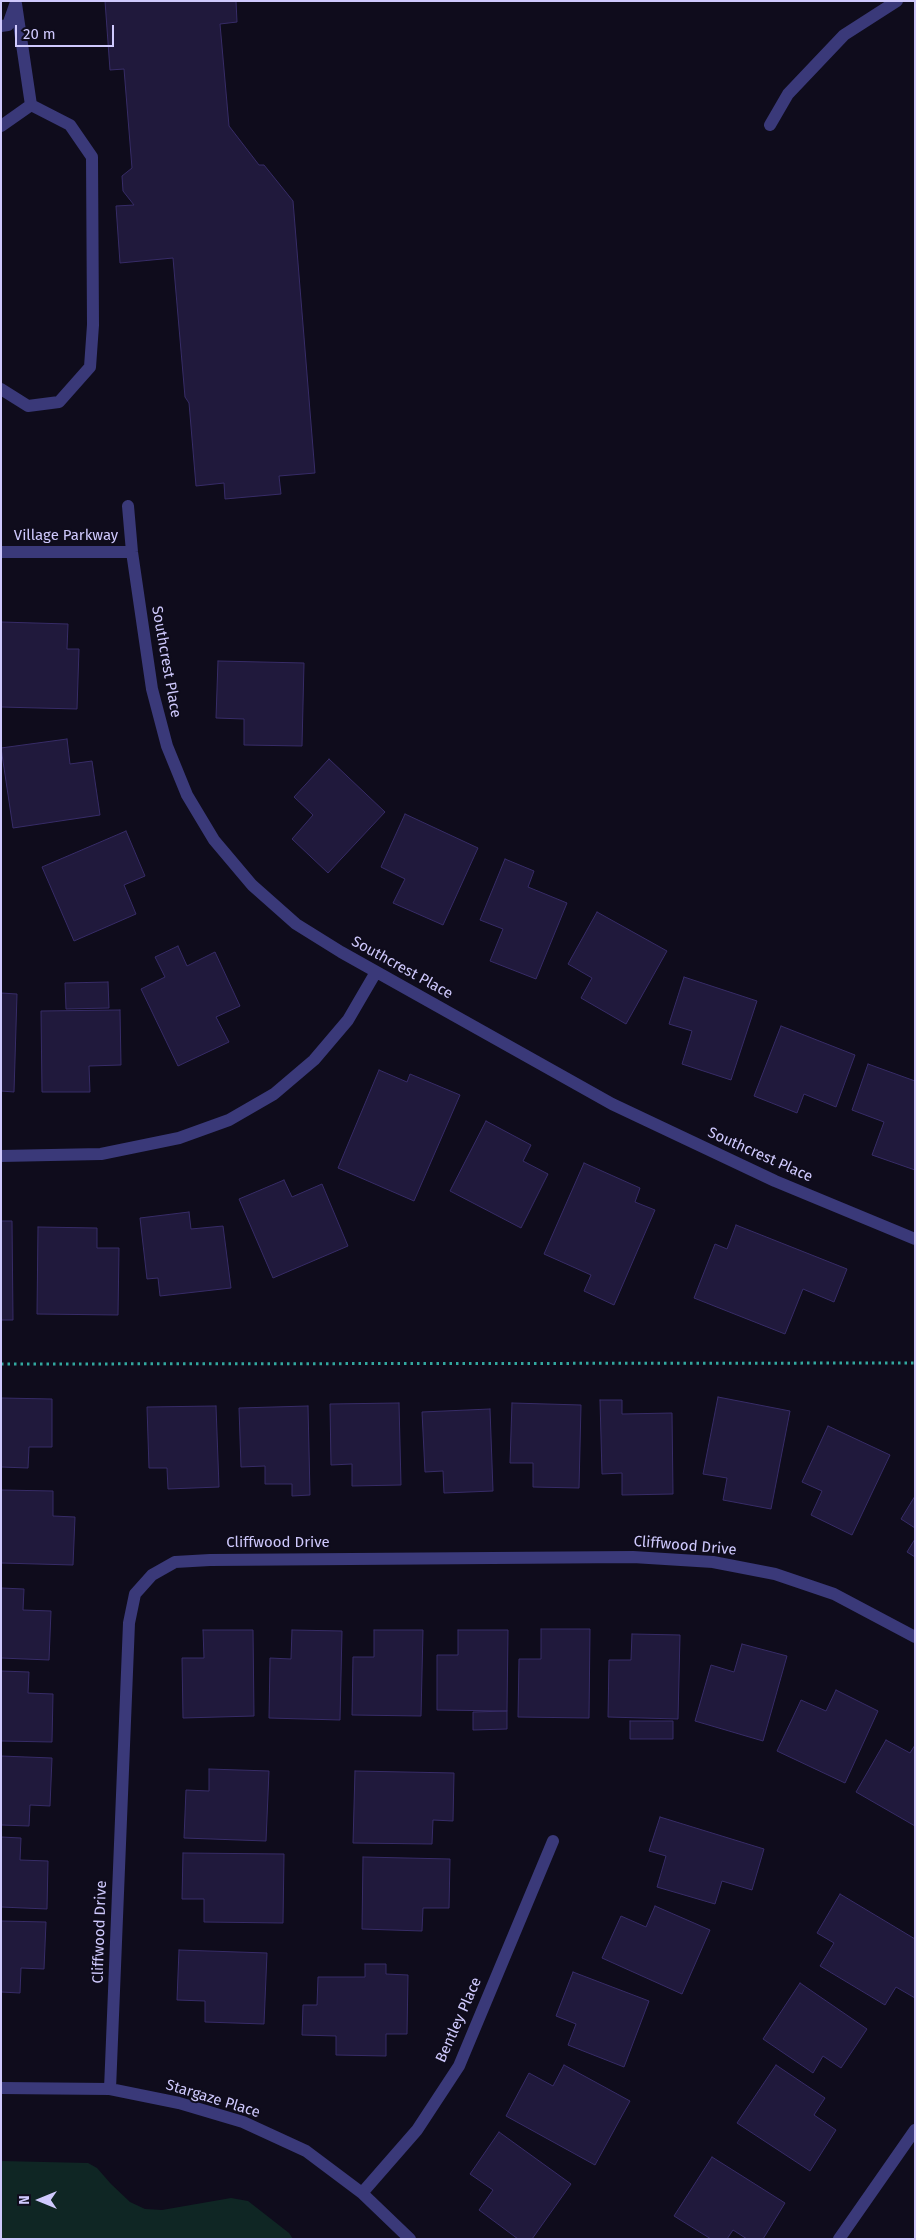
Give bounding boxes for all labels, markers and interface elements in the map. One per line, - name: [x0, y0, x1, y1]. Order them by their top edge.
- scale bar: [18, 15, 116, 47]
- text: 20 m: [23, 25, 56, 43]
- street label: Village Parkway: [14, 527, 118, 545]
- street label: Southcrest Place: [147, 605, 185, 719]
- street label: Southcrest Place: [348, 933, 456, 1003]
- street label: Southcrest Place: [705, 1124, 815, 1186]
- street label: Cliffwood Drive: [633, 1533, 737, 1559]
- street label: Cliffwood Drive: [226, 1534, 330, 1552]
- street label: Cliffwood Drive: [89, 1880, 111, 1984]
- street label: Bentley Place: [432, 1975, 486, 2065]
- street label: Stargaze Place: [164, 2076, 262, 2122]
- north arrow: [15, 2175, 65, 2225]
- text: N: [16, 2195, 33, 2205]

